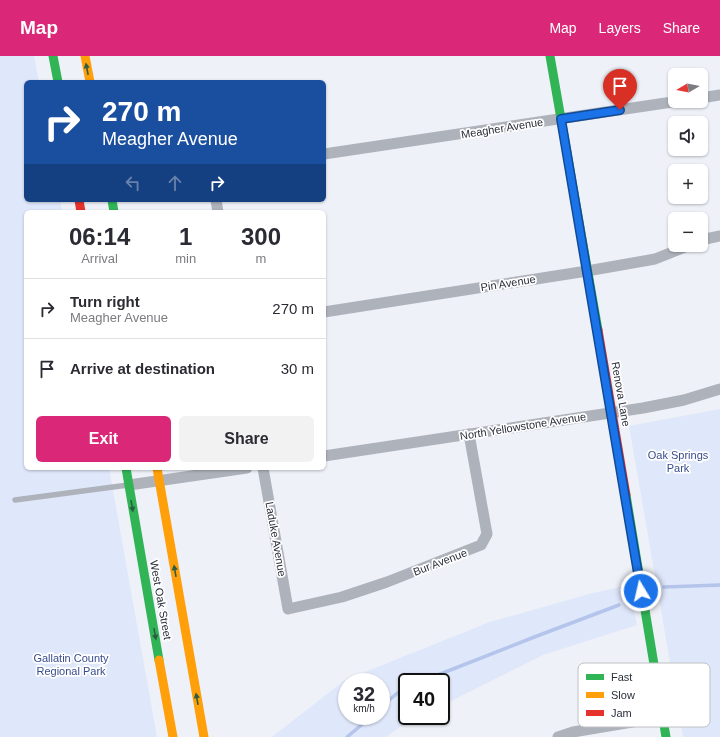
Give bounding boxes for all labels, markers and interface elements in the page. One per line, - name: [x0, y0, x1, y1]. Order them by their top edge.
- text: Map: [20, 17, 58, 38]
- text: Map: [549, 20, 577, 36]
- text: Layers: [599, 20, 641, 36]
- text: Share: [663, 20, 700, 36]
- one-way arrow: [84, 63, 90, 75]
- north arrow: [668, 68, 708, 108]
- map controls: [668, 68, 708, 252]
- pin: [603, 69, 637, 110]
- icon: arrive: [609, 75, 631, 97]
- icon: right: [36, 96, 88, 148]
- text: 270 m: [102, 96, 181, 127]
- street label: Meagher Avenue: [460, 116, 544, 140]
- button: sound: [668, 116, 708, 156]
- text: Meagher Avenue: [102, 129, 238, 149]
- button: +: [668, 164, 708, 204]
- icon: left: [122, 172, 144, 194]
- icon: ahead: [164, 172, 186, 194]
- icon: right: [206, 172, 228, 194]
- button: −: [668, 212, 708, 252]
- text: 06:14: [69, 223, 130, 250]
- text: 1: [179, 223, 192, 250]
- text: 300: [241, 223, 281, 250]
- text: Arrival: [81, 251, 118, 266]
- text: min: [175, 251, 196, 266]
- text: m: [256, 251, 266, 266]
- street label: Pin Avenue: [480, 273, 536, 293]
- text: Turn right: [70, 293, 140, 310]
- icon: right: [36, 298, 58, 320]
- text: 270 m: [272, 300, 314, 317]
- text: Meagher Avenue: [70, 310, 168, 325]
- icon: arrive: [36, 358, 58, 380]
- text: Arrive at destination: [70, 360, 215, 377]
- text: 30 m: [281, 360, 314, 377]
- street label: Renova Lane: [609, 361, 633, 427]
- street label: North Yellowstone Avenue: [459, 410, 587, 442]
- button: Exit: [36, 416, 171, 462]
- button: Share: [179, 416, 314, 462]
- park label: Oak Springs Park: [648, 449, 709, 474]
- one-way arrow: [130, 500, 136, 513]
- street label: Laduke Avenue: [264, 501, 288, 577]
- street label: Bur Avenue: [411, 546, 469, 578]
- street label: West Oak Street: [148, 559, 174, 641]
- one-way arrow: [172, 564, 178, 577]
- position arrow: [620, 570, 662, 612]
- one-way arrow: [152, 628, 158, 641]
- park label: Gallatin County Regional Park: [33, 652, 109, 677]
- legend: [578, 663, 710, 727]
- text: Fast: [611, 671, 632, 683]
- speed limit sign: 40: [398, 673, 450, 725]
- text: 32: [353, 683, 375, 705]
- text: Slow: [611, 689, 635, 701]
- one-way arrow: [194, 692, 200, 705]
- text: km/h: [353, 703, 375, 714]
- text: Jam: [611, 707, 632, 719]

